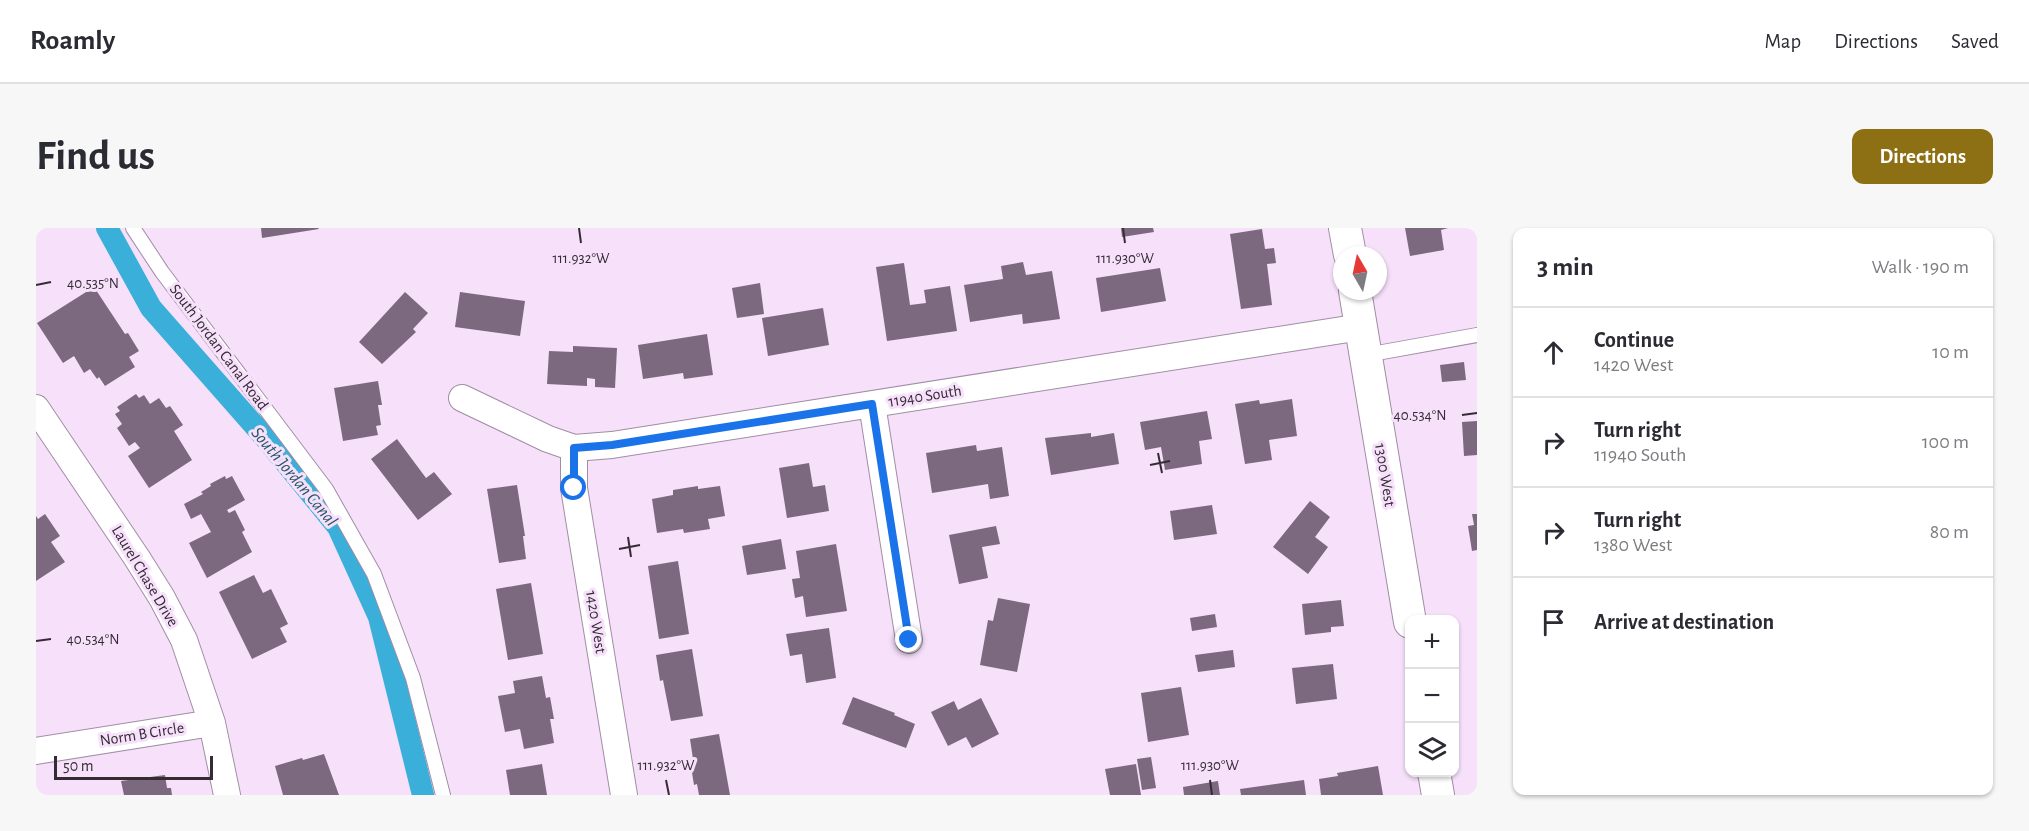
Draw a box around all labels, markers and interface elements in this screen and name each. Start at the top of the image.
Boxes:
text: Roamly [30,27,115,55]
text: Map [1765,31,1801,52]
text: Directions [1834,31,1918,52]
text: Saved [1951,31,1999,52]
button: Directions [1852,129,1993,184]
text: Find us [36,135,155,177]
north arrow [1333,246,1387,300]
text: 111.932°W [553,251,610,266]
text: 111.930°W [1096,251,1155,266]
text: 3 min [1537,254,1594,280]
text: Walk · 190 m [1872,257,1969,277]
text: 40.535°N [67,276,119,291]
street label: South Jordan Canal Road [167,281,271,413]
text: Continue [1594,329,1674,351]
icon: ahead [1537,336,1570,369]
text: 10 m [1932,342,1969,362]
text: 1420 West [1594,355,1673,375]
street label: 11940 South [887,382,963,410]
text: 40.534°N [1394,408,1446,423]
text: Turn right [1594,419,1681,441]
water label: South Jordan Canal [248,424,340,530]
icon: right [1537,426,1570,459]
text: 100 m [1922,432,1969,452]
street label: 1300 West [1372,442,1398,508]
text: 11940 South [1594,445,1686,465]
route start [560,474,586,500]
text: Turn right [1594,509,1681,531]
icon: right [1537,516,1570,549]
text: 80 m [1930,522,1969,542]
street label: Laurel Chase Drive [109,523,181,629]
text: 1380 West [1594,535,1672,555]
street label: 1420 West [583,589,609,655]
icon: arrive [1537,606,1570,639]
text: Arrive at destination [1594,611,1774,633]
map controls [1405,615,1459,777]
button: + [1405,615,1459,669]
route end [895,626,921,652]
text: 40.534°N [67,632,119,647]
button: − [1405,669,1459,723]
street label: Norm B Circle [99,719,185,749]
button: layers [1405,723,1459,777]
scale bar [54,753,213,780]
text: 50 m [63,758,94,774]
text: 111.932°W [638,758,695,773]
text: 111.930°W [1181,758,1240,773]

